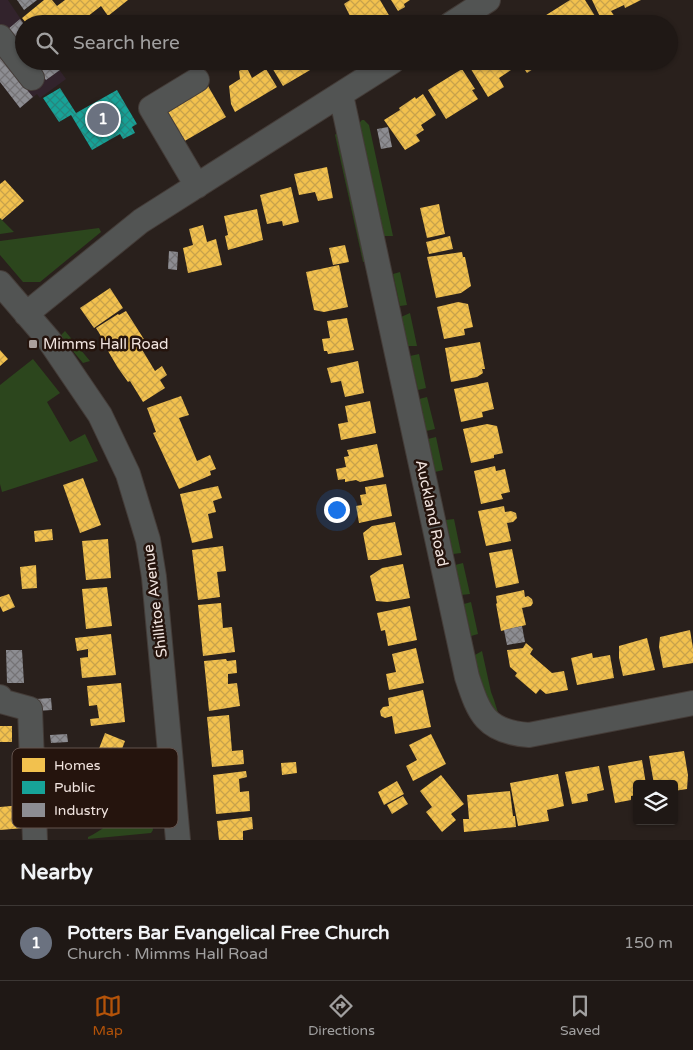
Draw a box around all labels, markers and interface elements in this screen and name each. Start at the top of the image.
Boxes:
search box [15,15,678,70]
icon: search [33,29,61,57]
text: Search here [73,32,180,54]
pin: 1 [87,100,119,138]
place label: Mimms Hall Road [43,335,169,353]
marker: Mimms Hall Road [27,338,39,350]
street label: Auckland Road [412,458,452,568]
your location [324,497,350,523]
street label: Shillitoe Avenue [139,543,171,659]
legend [12,748,178,828]
text: Homes [54,757,101,774]
text: Public [54,779,95,796]
map controls [633,780,678,825]
button: layers [633,780,678,825]
text: Industry [54,802,109,819]
text: Nearby [20,860,93,885]
text: Potters Bar Evangelical Free Church [67,922,390,944]
text: 1 [31,933,41,953]
text: 150 m [624,933,673,953]
text: Church · Mimms Hall Road [67,944,268,964]
tab: Map [93,992,123,1039]
tab: Directions [308,992,375,1039]
tab: Saved [560,992,600,1039]

